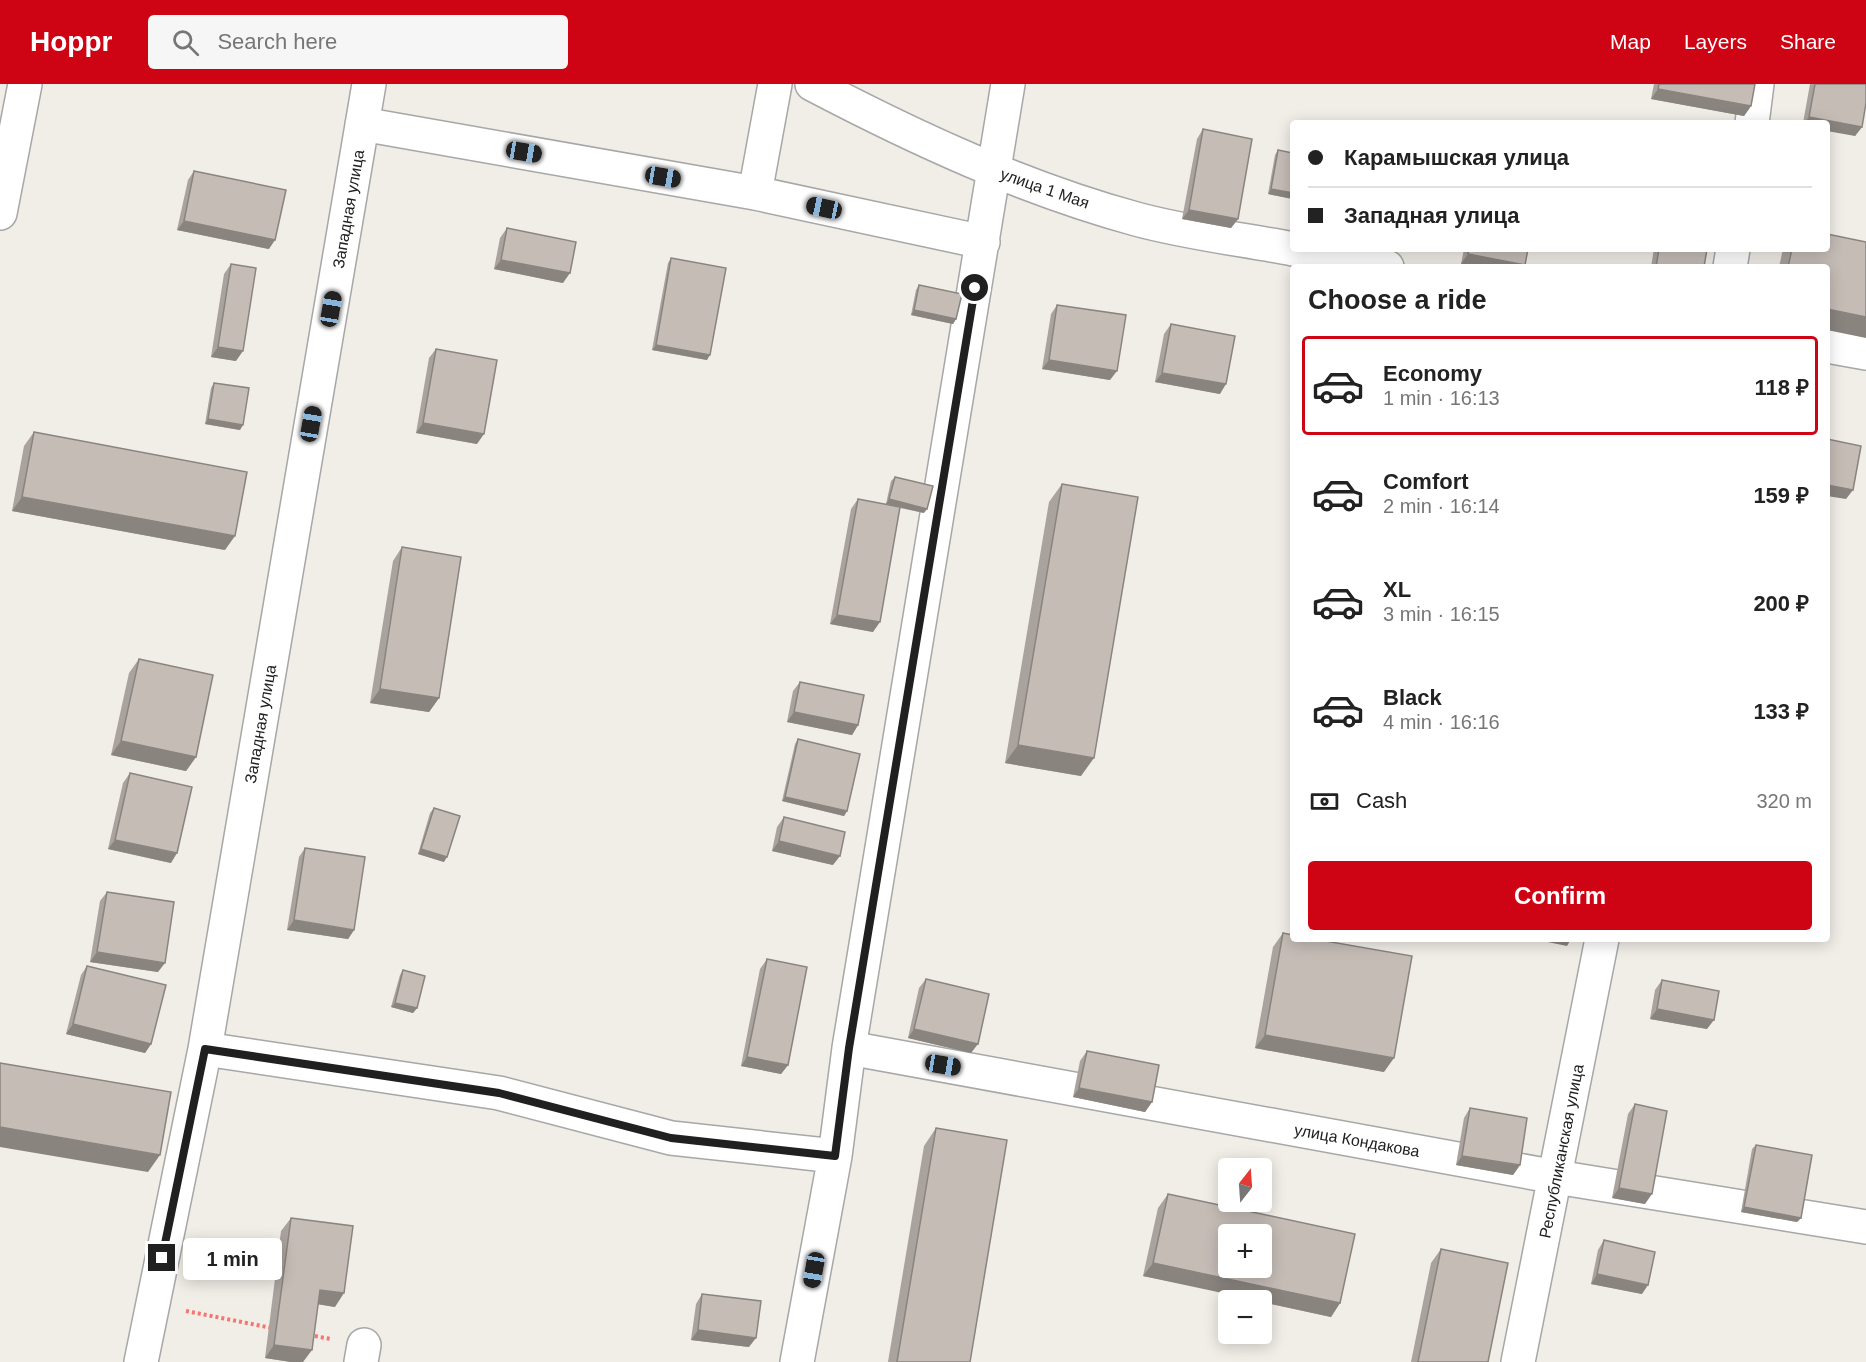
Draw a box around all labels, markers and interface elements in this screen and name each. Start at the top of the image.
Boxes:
search box [148,15,568,69]
text: Hoppr [30,26,112,57]
icon: search [169,26,202,59]
text: Search here [217,29,337,54]
text: Map [1610,30,1651,53]
text: Layers [1684,30,1747,53]
text: Share [1780,30,1836,53]
car [505,140,543,164]
text: Карамышская улица [1344,145,1569,170]
street label: Западная улица [330,148,367,270]
car [644,165,682,189]
street label: улица 1 Мая [998,165,1091,212]
car [805,195,843,221]
text: Западная улица [1344,203,1519,228]
route start [961,274,988,301]
text: Choose a ride [1308,285,1487,315]
car [319,290,343,328]
icon: car [1311,359,1365,413]
text: Economy [1383,361,1482,386]
text: 118 ₽ [1755,375,1809,400]
text: 1 min · 16:13 [1383,387,1500,409]
car [299,405,323,443]
icon: car [1311,467,1365,521]
text: Comfort [1383,469,1469,494]
text: 159 ₽ [1753,483,1809,508]
text: 2 min · 16:14 [1383,495,1500,517]
icon: car [1311,575,1365,629]
text: XL [1383,577,1411,602]
text: 200 ₽ [1753,591,1809,616]
text: 3 min · 16:15 [1383,603,1500,625]
street label: Западная улица [242,663,279,785]
icon: car [1311,683,1365,737]
text: Black [1383,685,1442,710]
text: 133 ₽ [1753,699,1809,724]
text: 4 min · 16:16 [1383,711,1500,733]
icon: cash [1308,785,1341,818]
text: Cash [1356,788,1407,813]
text: 320 m [1756,790,1812,812]
button: Confirm [1308,861,1812,930]
car [924,1053,962,1077]
street label: Республиканская улица [1536,1063,1587,1240]
street label: улица Кондакова [1293,1121,1421,1160]
north arrow [1218,1158,1272,1212]
map controls [1218,1158,1272,1344]
button: + [1218,1224,1272,1278]
callout: 1 min [183,1237,282,1279]
route end [148,1244,175,1271]
text: 1 min [206,1248,259,1270]
car [802,1251,826,1289]
button: − [1218,1290,1272,1344]

